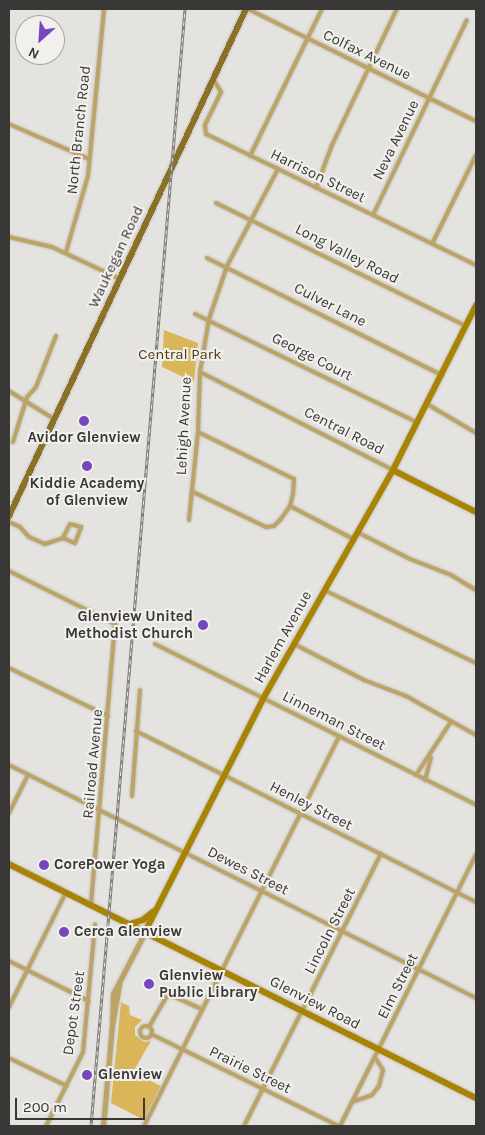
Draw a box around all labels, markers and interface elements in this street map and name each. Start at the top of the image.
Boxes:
north arrow [15,15,65,65]
street label: Colfax Avenue [320,26,414,84]
text: N [25,43,42,63]
street label: North Branch Road [63,65,95,195]
street label: Neva Avenue [369,97,423,183]
street label: Harrison Street [268,145,368,207]
street label: Waukegan Road [85,203,147,311]
street label: Long Valley Road [292,220,402,288]
street label: Culver Lane [291,279,369,331]
street label: George Court [269,329,355,385]
park label: Central Park [138,346,222,364]
street label: Lehigh Avenue [172,376,196,476]
street label: Central Road [301,403,387,459]
marker: Avidor Glenview [78,415,90,427]
place label: Avidor Glenview [27,429,141,447]
marker: Kiddie Academy of Glenview [81,460,93,472]
place label: Kiddie Academy of Glenview [30,474,144,509]
street label: Harlem Avenue [250,588,316,686]
place label: Glenview United Methodist Church [65,607,193,642]
marker: Glenview United Methodist Church [197,619,209,631]
street label: Linneman Street [279,687,389,755]
street label: Railroad Avenue [79,709,107,819]
street label: Henley Street [267,777,355,835]
street label: Dewes Street [204,843,292,899]
place label: CorePower Yoga [54,856,166,874]
marker: CorePower Yoga [38,859,50,871]
street label: Lincoln Street [301,885,359,977]
place label: Cerca Glenview [74,923,182,941]
marker: Cerca Glenview [58,926,70,938]
street label: Elm Street [374,950,422,1022]
place label: Glenview Public Library [159,966,257,1001]
street label: Depot Street [59,970,89,1056]
street label: Glenview Road [267,972,363,1034]
marker: Glenview Public Library [143,978,155,990]
street label: Prairie Street [206,1042,294,1098]
place label: Glenview [98,1066,162,1084]
marker: Glenview [80,1068,94,1082]
scale bar [18,1088,148,1120]
text: 200 m [23,1098,67,1116]

